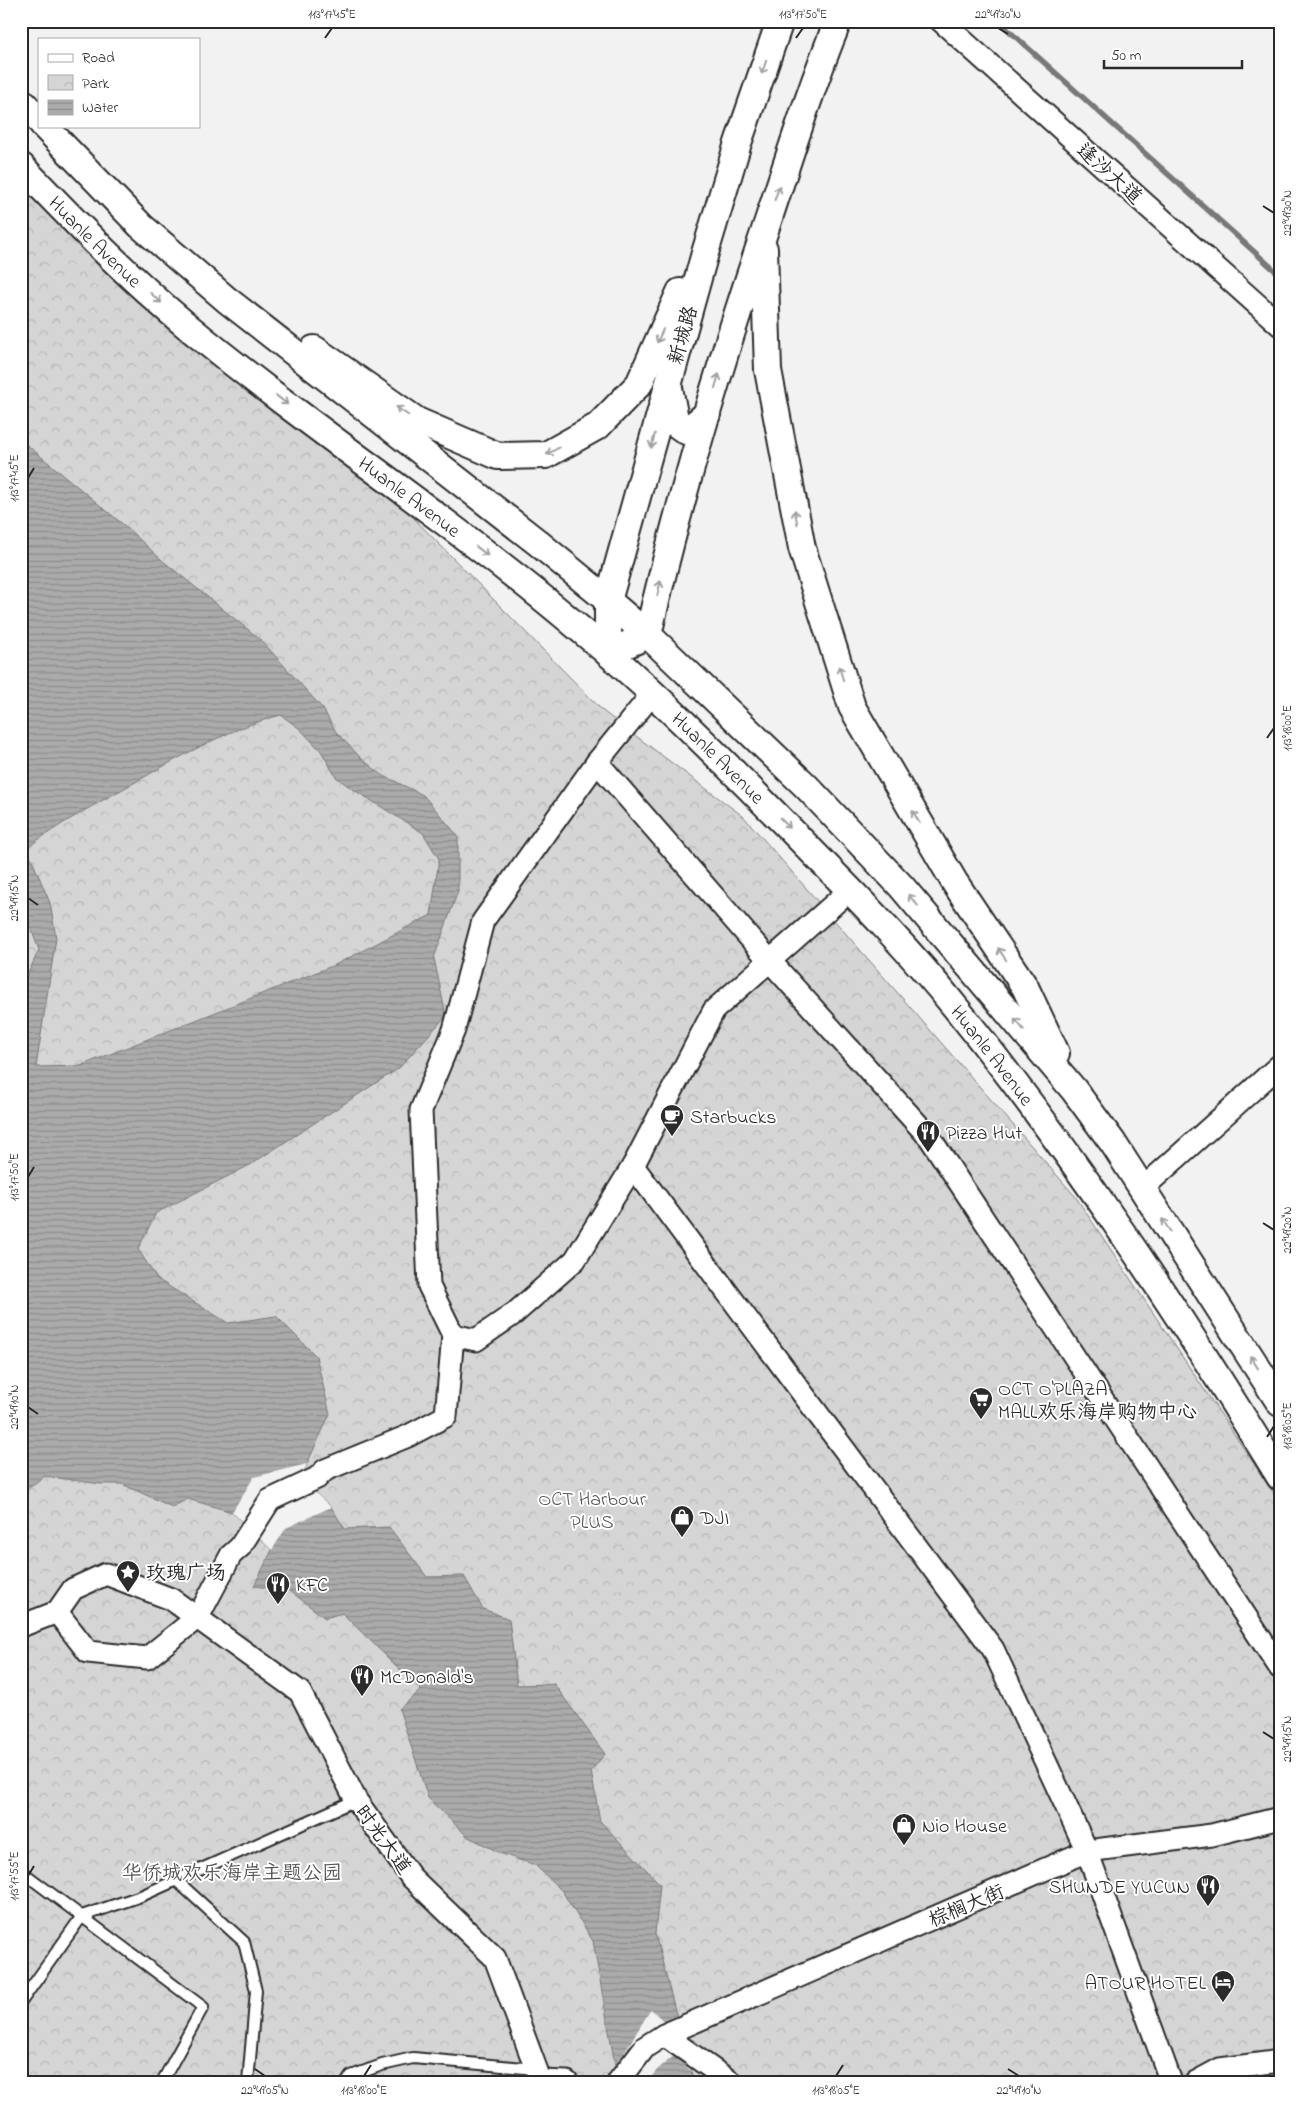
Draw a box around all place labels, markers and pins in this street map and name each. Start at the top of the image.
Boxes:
cafe icon: Starbucks [659,1103,685,1137]
place label: Starbucks [690,1104,776,1133]
restaurant icon: Pizza Hut [915,1119,941,1153]
place label: Pizza Hut [946,1120,1023,1149]
place label: OCT O'PLAZA MALL欢乐海岸购物中心 [998,1376,1197,1428]
supermarket icon: OCT O'PLAZA MALL欢乐海岸购物中心 [968,1386,994,1420]
shop icon: DJI [669,1504,695,1538]
place label: DJI [699,1505,729,1534]
place icon: 玫瑰广场 [115,1559,141,1593]
place label: 玫瑰广场 [146,1560,226,1589]
restaurant icon: KFC [265,1571,291,1605]
place label: KFC [296,1572,328,1601]
restaurant icon: McDonald's [349,1663,375,1697]
place label: McDonald's [380,1664,474,1693]
shop icon: Nio House [891,1812,917,1846]
place label: Nio House [922,1813,1007,1842]
restaurant icon: SHUNDE YUCUN [1195,1873,1221,1907]
place label: SHUNDE YUCUN [1049,1874,1190,1903]
hotel icon: ATOUR HOTEL [1210,1969,1236,2003]
place label: ATOUR HOTEL [1085,1970,1207,1999]

